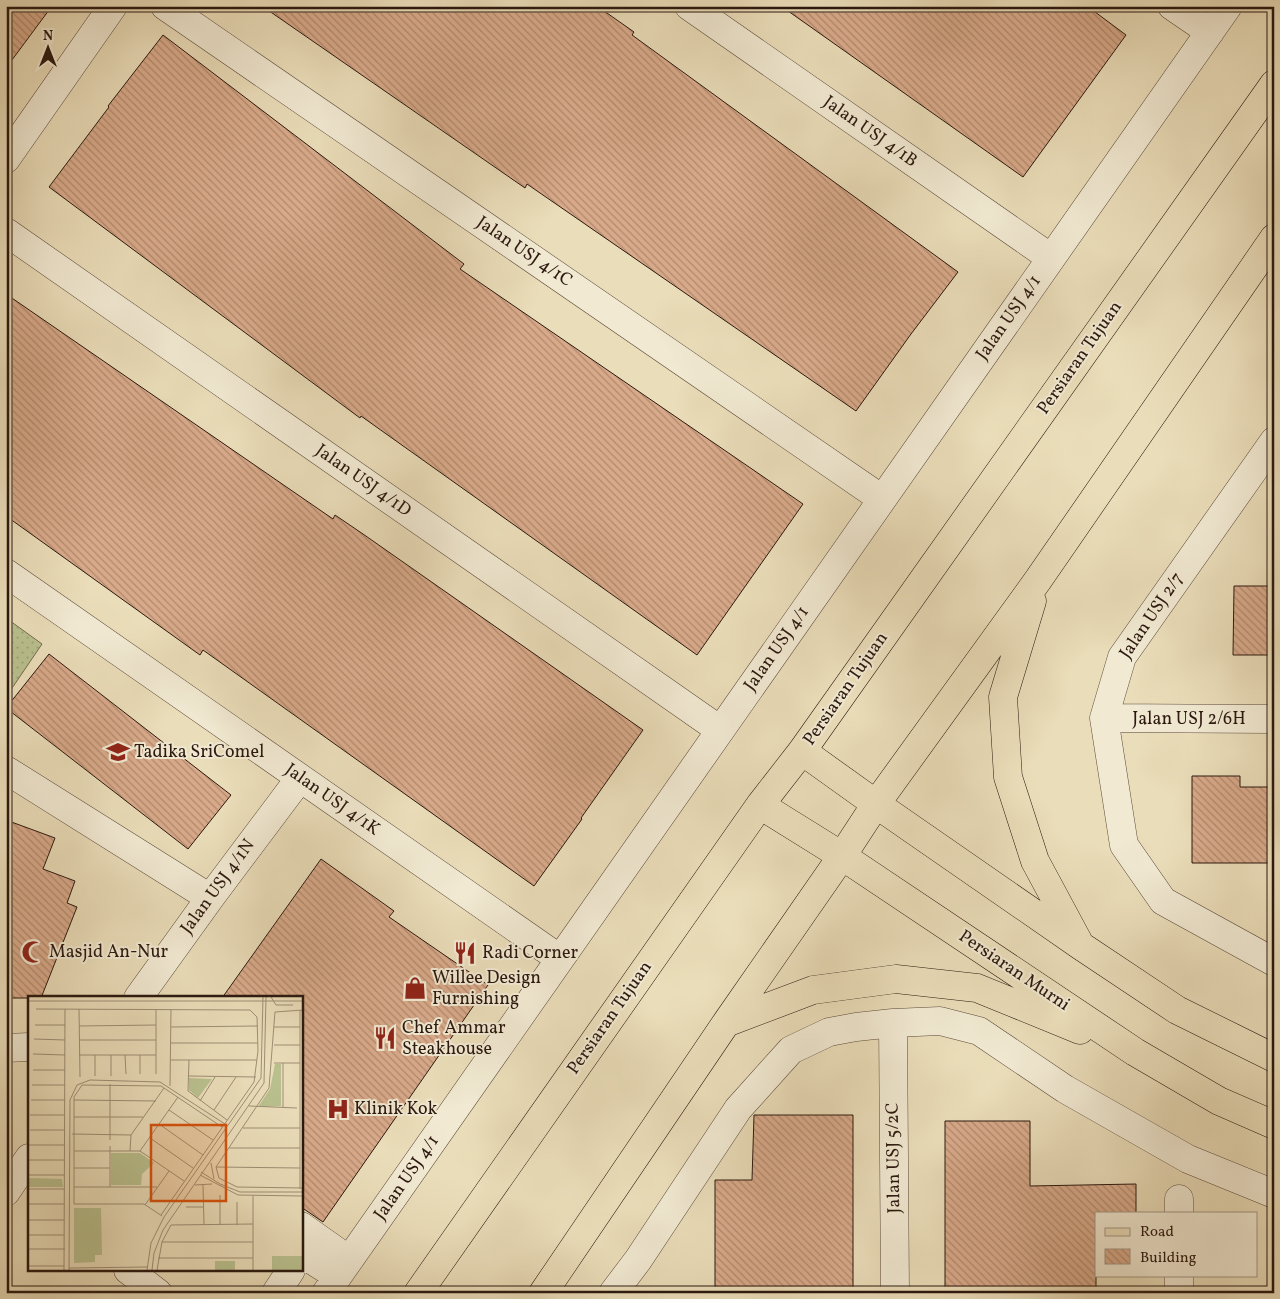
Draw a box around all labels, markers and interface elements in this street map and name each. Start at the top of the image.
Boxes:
north arrow [22,22,72,72]
text: N [43,27,53,46]
street label: Jalan USJ 4/1B [818,90,922,174]
street label: Jalan USJ 4/1C [471,211,577,293]
street label: Jalan USJ 4/1 [970,270,1048,366]
street label: Persiaran Tujuan [1032,296,1129,420]
street label: Jalan USJ 4/1D [310,439,416,523]
street label: Jalan USJ 2/7 [1114,568,1190,664]
street label: Jalan USJ 4/1 [738,601,816,697]
street label: Persiaran Tujuan [798,627,895,751]
street label: Jalan USJ 2/6H [1132,707,1246,732]
school or university icon: Tadika SriComel [105,739,131,765]
place label: Tadika SriComel [134,740,264,765]
street label: Jalan USJ 4/1K [279,758,385,842]
street label: Jalan USJ 4/1N [175,834,261,940]
street label: Persiaran Murni [953,924,1075,1018]
mosque icon: Masjid An-Nur [20,939,46,965]
place label: Masjid An-Nur [49,940,169,965]
restaurant icon: Radi Corner [452,940,478,966]
place label: Radi Corner [482,941,579,966]
street label: Persiaran Tujuan [562,956,659,1080]
place label: Willee Design Furnishing [432,966,541,1012]
shop icon: Willee Design Furnishing [402,975,428,1001]
inset map [28,996,302,1272]
place label: Chef Ammar Steakhouse [402,1016,506,1062]
restaurant icon: Chef Ammar Steakhouse [372,1025,398,1051]
hospital icon: Klinik Kok [325,1096,351,1122]
place label: Klinik Kok [354,1097,437,1122]
street label: Jalan USJ 5/2C [881,1102,907,1214]
street label: Jalan USJ 4/1 [368,1130,446,1226]
legend [1095,1212,1258,1276]
text: Road [1140,1222,1174,1243]
text: Building [1140,1248,1197,1269]

